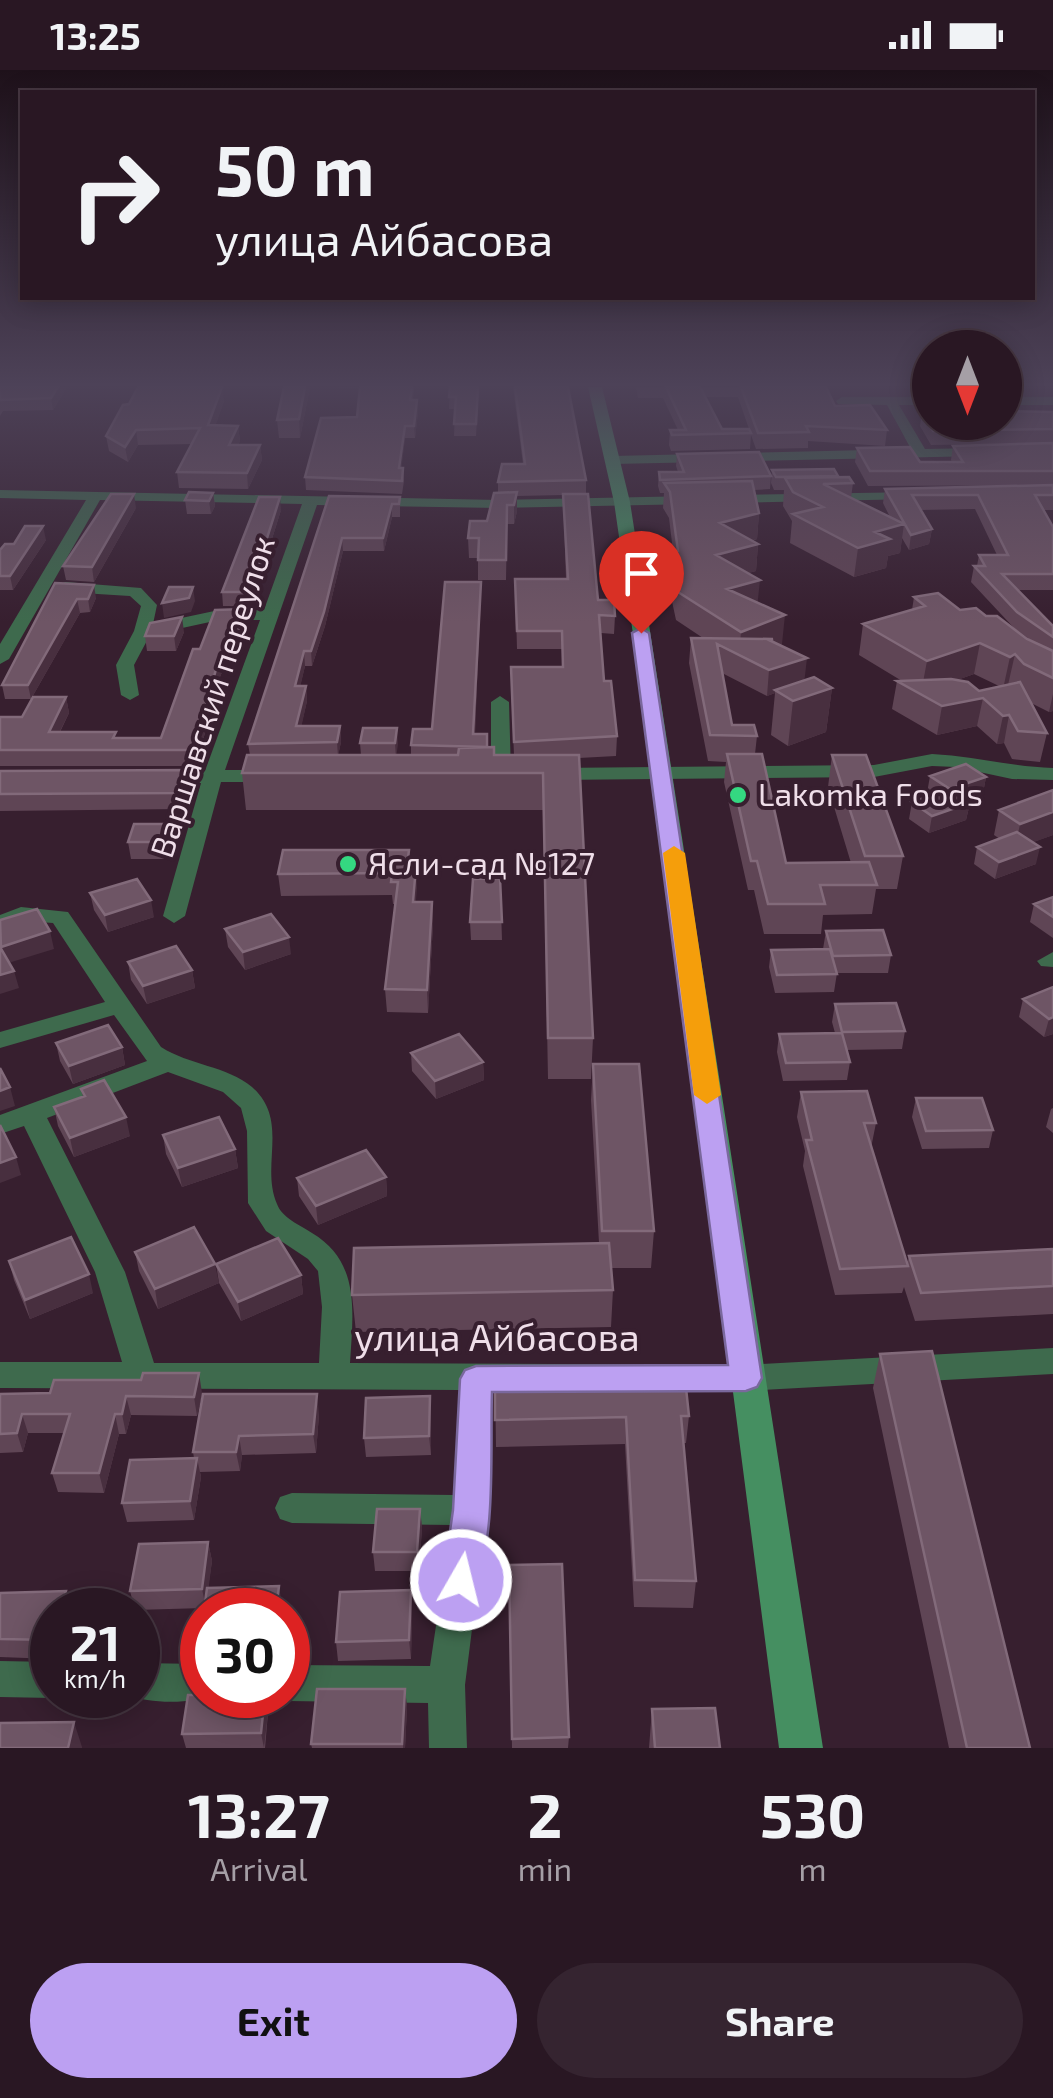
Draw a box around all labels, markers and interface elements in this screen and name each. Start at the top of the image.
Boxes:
text: 13:25 [50,12,141,58]
text: 50 m [215,126,375,210]
icon: right [50,130,180,260]
text: улица Айбасова [215,211,553,265]
north arrow [912,330,1022,440]
map controls [912,330,1022,440]
street label: Варшавский переулок [141,531,282,862]
pin [599,531,684,634]
icon: arrive [614,546,669,601]
place label: Lakomka Foods [758,774,983,812]
marker: Lakomka Foods [727,784,749,806]
place label: Ясли-сад №127 [368,843,595,881]
marker: Ясли-сад №127 [337,853,359,875]
street label: улица Айбасова [354,1313,640,1359]
position arrow [409,1528,513,1632]
speed limit sign: 30 [180,1588,310,1718]
text: 21 [70,1611,120,1671]
text: km/h [64,1663,126,1693]
text: 13:27 [188,1778,330,1850]
text: 2 [528,1778,562,1850]
text: 530 [760,1778,865,1850]
text: Arrival [210,1849,308,1887]
text: min [518,1849,572,1887]
text: m [799,1849,827,1887]
button: Exit [30,1963,517,2078]
button: Share [537,1963,1023,2078]

